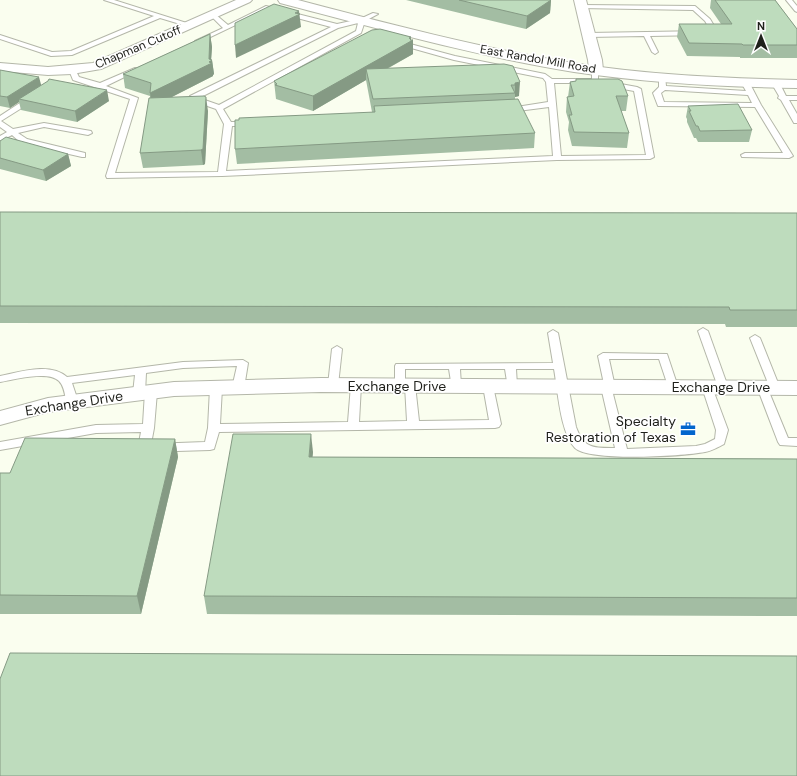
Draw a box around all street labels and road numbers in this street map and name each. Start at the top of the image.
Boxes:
street label: Chapman Cutoff [92,22,184,72]
street label: East Randol Mill Road [479,41,597,77]
street label: Exchange Drive [348,377,446,395]
street label: Exchange Drive [672,378,770,396]
street label: Exchange Drive [24,386,124,420]

